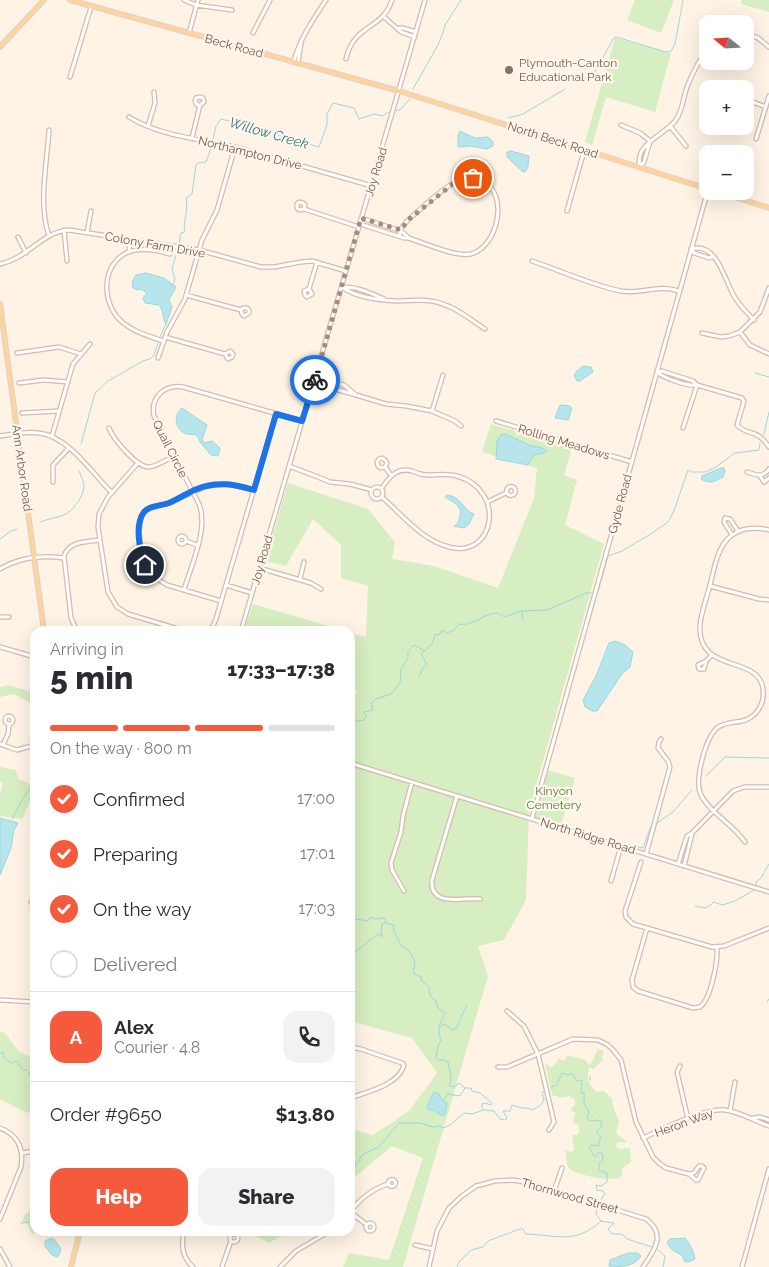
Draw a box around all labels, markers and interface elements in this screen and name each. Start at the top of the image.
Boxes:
north arrow [699,15,754,70]
map controls [699,15,754,200]
street label: Beck Road [203,31,265,61]
place label: Plymouth-Canton Educational Park [519,56,617,84]
marker: Plymouth-Canton Educational Park [503,64,515,76]
button: + [699,80,754,135]
water label: Willow Creek [227,114,311,152]
street label: North Beck Road [506,119,600,161]
street label: Northampton Drive [197,133,303,173]
button: − [699,145,754,200]
street label: Joy Road [362,146,390,198]
pin [452,157,494,199]
icon: bag [459,164,487,192]
street label: Colony Farm Drive [104,229,206,261]
courier [290,355,340,405]
icon: bike [301,366,329,394]
street label: Quail Circle [149,418,191,480]
street label: Rolling Meadows [516,421,612,463]
street label: Ann Arbor Road [9,424,35,512]
street label: Gyde Road [605,473,635,535]
street label: Joy Road [248,534,276,586]
pin [124,544,166,586]
icon: home [131,551,159,579]
text: Arriving in [50,640,124,659]
text: 17:33–17:38 [227,658,335,680]
text: 5 min [50,659,133,696]
text: On the way · 800 m [50,739,192,758]
park label: Kinyon Cemetery [527,784,582,812]
icon: check [50,785,78,813]
text: Confirmed [93,788,185,810]
text: 17:00 [297,789,335,808]
street label: North Ridge Road [539,815,637,857]
icon: check [50,840,78,868]
text: Preparing [93,843,178,865]
text: 17:01 [300,844,335,863]
icon: check [50,895,78,923]
text: On the way [93,898,192,920]
text: 17:03 [298,899,335,918]
text: Delivered [93,953,177,975]
button: phone [283,1011,335,1063]
text: Alex [114,1016,154,1038]
text: A [70,1026,82,1048]
text: Courier · 4.8 [114,1038,200,1057]
text: Order #9650 [50,1103,162,1125]
text: $13.80 [276,1103,335,1125]
street label: Heron Way [653,1106,716,1140]
button: Help [50,1168,188,1226]
button: Share [198,1168,335,1226]
street label: Thornwood Street [520,1175,620,1217]

